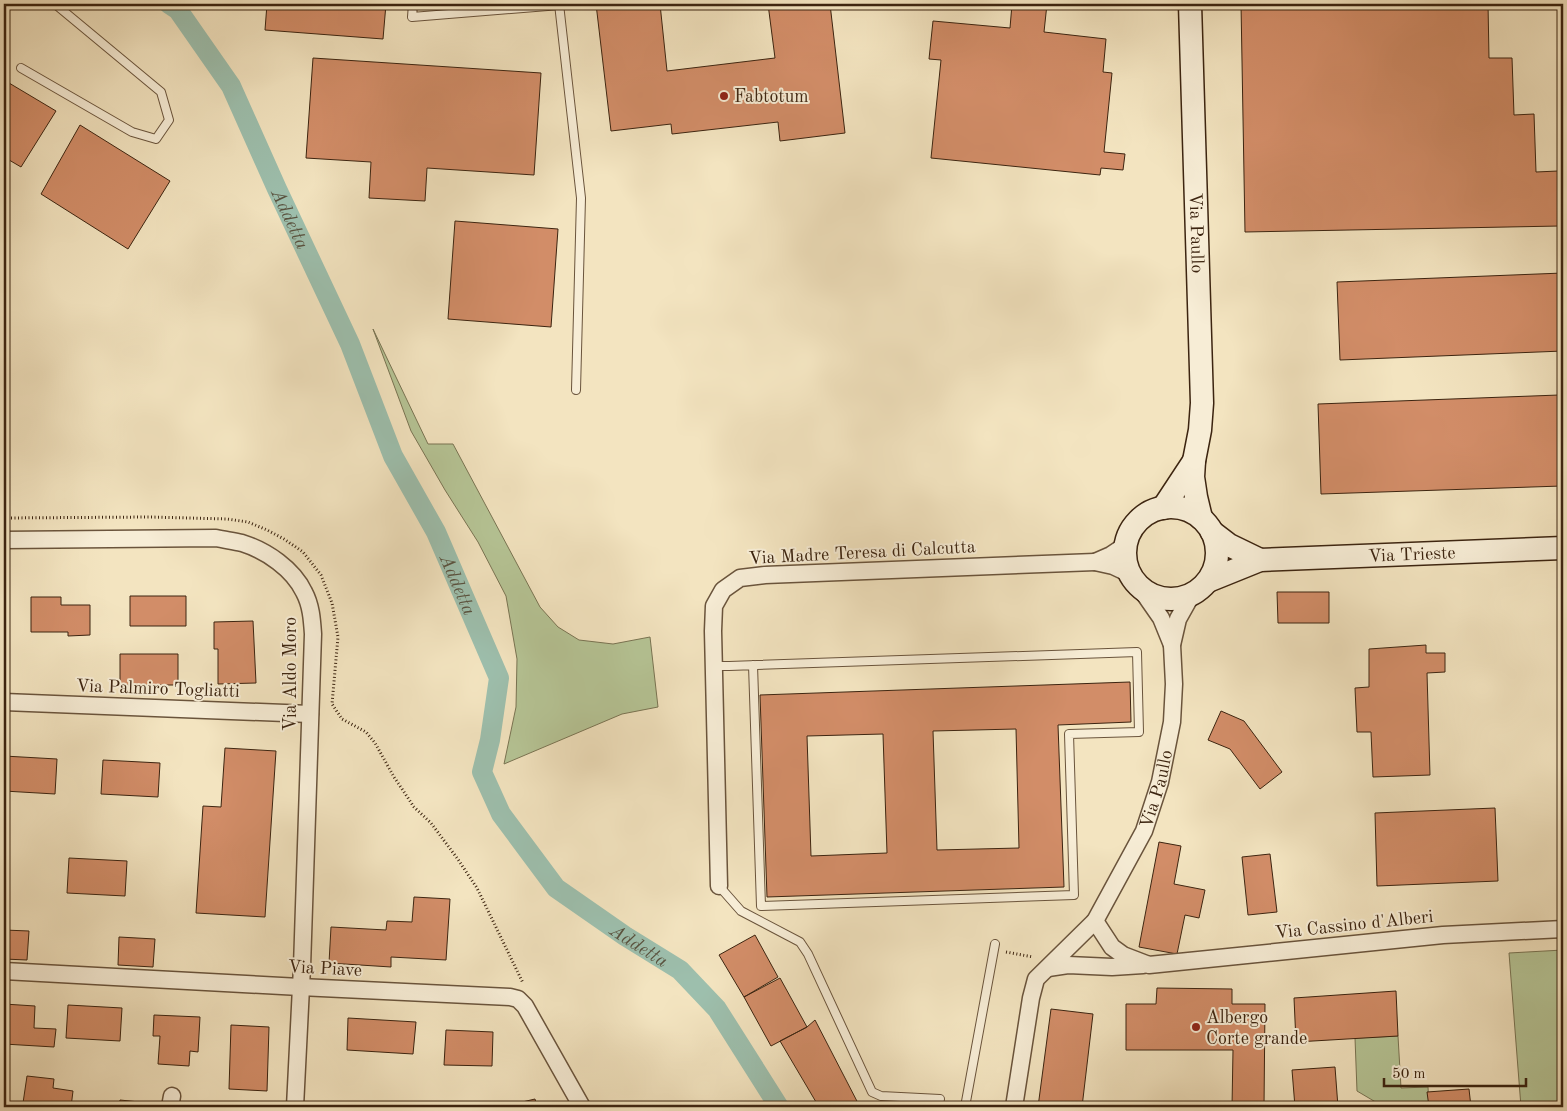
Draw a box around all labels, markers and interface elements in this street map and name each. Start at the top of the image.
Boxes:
place label: Fabtotum [734,88,809,106]
marker: Fabtotum [718,90,730,102]
water label: Addetta [266,186,311,253]
street label: Via Paullo [1186,192,1206,274]
street label: Via Madre Teresa di Calcutta [748,538,976,568]
street label: Via Trieste [1368,544,1456,566]
water label: Addetta [434,551,478,619]
street label: Via Aldo Moro [282,617,300,731]
street label: Via Palmiro Togliatti [76,677,240,701]
street label: Via Paullo [1137,748,1176,831]
street label: Via Cassino d'Alberi [1274,908,1434,942]
water label: Addetta [605,921,671,972]
street label: Via Piave [287,958,363,980]
place label: Albergo Corte grande [1206,1009,1307,1048]
marker: Albergo Corte grande [1190,1021,1202,1033]
scale bar [1384,1056,1527,1088]
text: 50 m [1392,1067,1426,1082]

